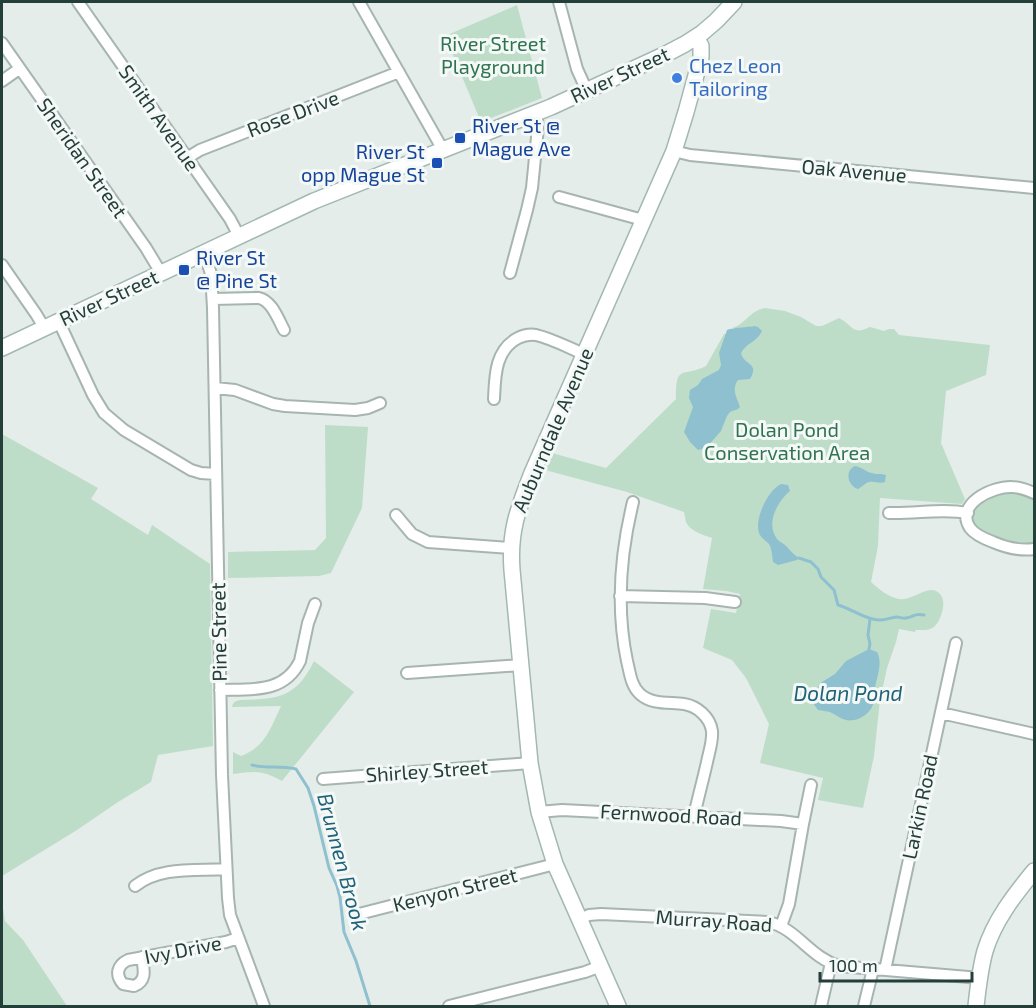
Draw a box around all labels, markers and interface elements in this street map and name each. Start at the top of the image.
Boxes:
park label: River Street Playground [440,31,546,78]
street label: River Street [566,41,673,107]
place label: Chez Leon Tailoring [689,53,781,100]
street label: Smith Avenue [114,60,205,175]
marker: Chez Leon Tailoring [670,71,684,85]
street label: Rose Drive [243,85,342,142]
street label: Sheridan Street [33,93,133,222]
place label: River St @ Mague Ave [472,113,571,160]
marker: River St @ Mague Ave [453,131,467,145]
place label: River St opp Mague St [301,139,425,186]
street label: Oak Avenue [801,153,908,187]
marker: River St opp Mague St [430,156,444,170]
place label: River St @ Pine St [196,245,277,292]
marker: River St @ Pine St [177,263,191,277]
street label: River Street [55,264,162,330]
street label: Auburndale Avenue [507,344,598,515]
park label: Dolan Pond Conservation Area [704,417,870,464]
street label: Pine Street [205,582,231,682]
water label: Dolan Pond [793,680,903,705]
street label: Larkin Road [896,752,942,861]
street label: Shirley Street [365,754,489,786]
water label: Brunnen Brook [313,790,374,933]
street label: Fernwood Road [600,798,743,830]
street label: Kenyon Street [390,862,520,916]
street label: Murray Road [655,904,773,936]
street label: Ivy Drive [142,930,223,968]
scale bar [820,945,972,983]
text: 100 m [829,954,878,976]

